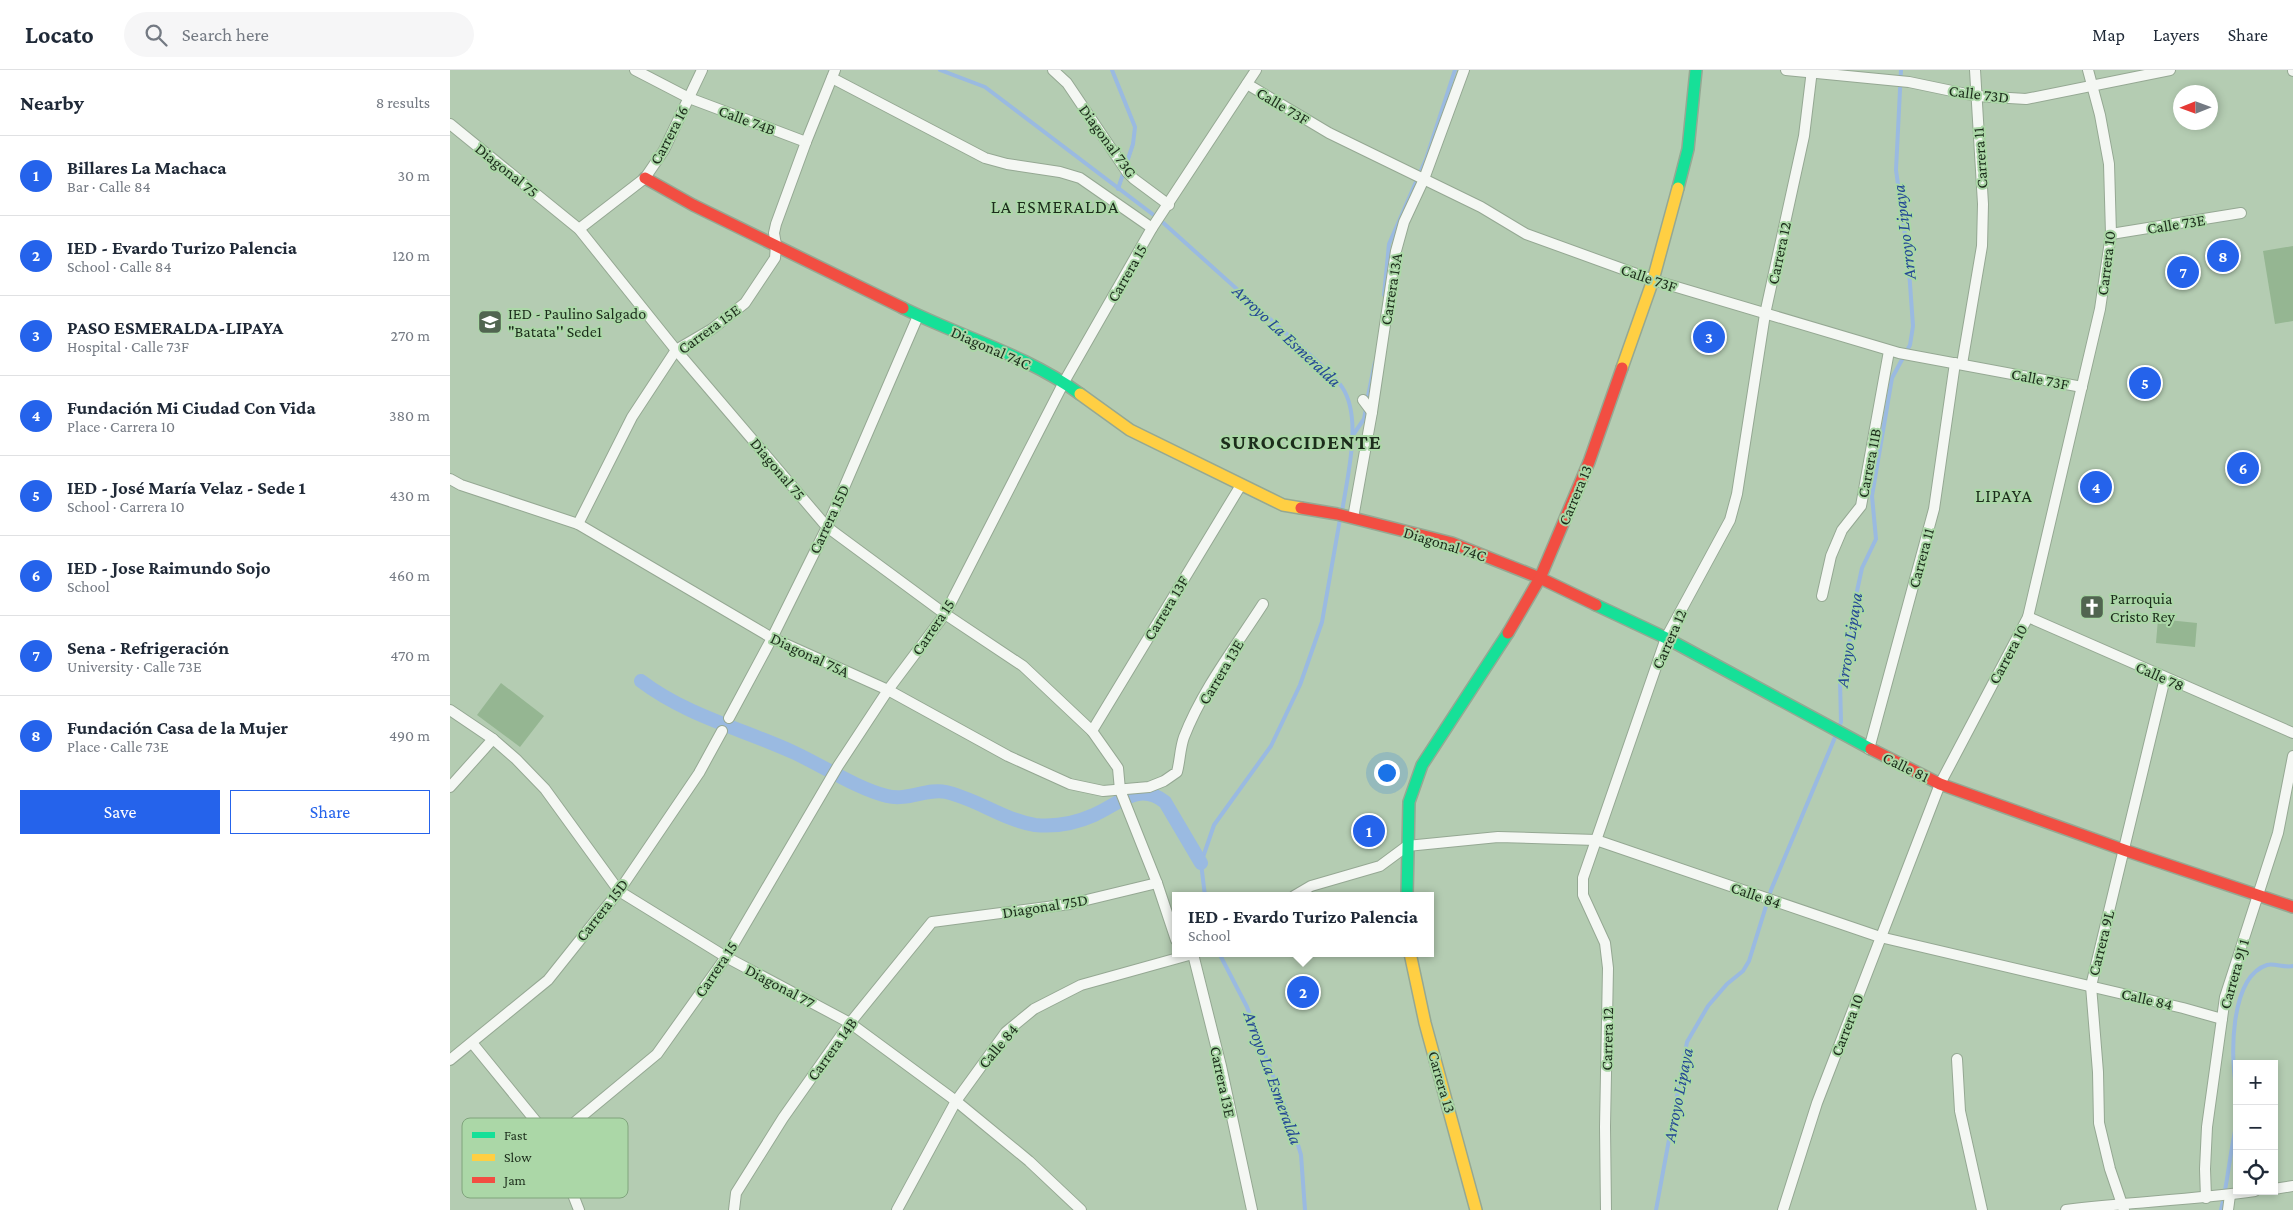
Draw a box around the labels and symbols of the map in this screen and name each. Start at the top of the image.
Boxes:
street label: Calle 73D [1948,82,2010,106]
street label: Calle 73F [1254,84,1312,128]
north arrow [2173,85,2218,130]
street label: Diagonal 73G [1075,101,1140,181]
street label: Calle 74B [716,102,778,138]
street label: Carrera 16 [646,103,692,167]
street label: Carrera 11 [1969,127,1991,189]
street label: Diagonal 75 [472,140,542,201]
water label: Arroyo Lipaya [1888,183,1920,282]
district label: LA ESMERALDA [991,197,1119,217]
street label: Calle 73E [2146,211,2207,237]
street label: Carrera 12 [1764,220,1794,286]
street label: Carrera 10 [2094,230,2118,296]
pin: 8 [2207,237,2239,275]
street label: Carrera 15 [1104,241,1150,305]
street label: Carrera 13A [1377,251,1405,326]
pin: 7 [2167,253,2199,291]
street label: Calle 73F [1619,261,1679,295]
water label: Arroyo La Esmeralda [1228,280,1346,392]
street label: Carrera 15E [675,301,743,357]
place label: IED - Paulino Salgado "Batata'' Sede1 [508,305,646,340]
school or university icon: IED - Paulino Salgado "Batata'' Sede1 [477,309,503,335]
pin: 3 [1693,318,1725,356]
street label: Diagonal 74C [948,323,1034,374]
pin: 5 [2129,364,2161,402]
street label: Calle 73F [2010,365,2070,393]
street label: Carrera 11B [1854,427,1884,499]
district label: SUROCCIDENTE [1220,430,1382,454]
street label: Diagonal 75 [746,434,809,504]
pin: 6 [2227,449,2259,487]
street label: Carrera 13 [1555,462,1595,528]
pin: 4 [2080,468,2112,506]
street label: Carrera 15D [806,482,852,556]
district label: LIPAYA [1975,486,2033,506]
street label: Diagonal 74C [1401,523,1488,566]
street label: Carrera 11 [1905,526,1937,590]
street label: Carrera 13F [1140,573,1192,643]
place label: Parroquia Cristo Rey [2110,590,2175,626]
water label: Arroyo Lipaya [1831,591,1866,690]
church icon: Parroquia Cristo Rey [2079,594,2105,620]
street label: Carrera 15 [908,596,958,658]
street label: Carrera 12 [1648,606,1690,671]
street label: Carrera 10 [1985,621,2031,687]
street label: Diagonal 75A [768,629,853,682]
street label: Carrera 13E [1195,636,1247,707]
street label: Calle 78 [2133,658,2187,694]
street label: Calle 81 [1880,749,1932,785]
your location [1374,760,1400,786]
pin: 1 [1353,812,1385,850]
street label: Carrera 15D [572,876,632,944]
street label: Calle 84 [1729,879,1783,911]
street label: Diagonal 75D [1001,891,1089,922]
street label: Carrera 9L [2085,909,2117,977]
street label: Carrera 9J 1 [2216,937,2253,1011]
street label: Carrera 15 [691,938,741,1000]
street label: Diagonal 77 [742,961,818,1012]
pin: 2 [1287,973,1319,1011]
street label: Calle 84 [2120,985,2174,1013]
street label: Carrera 10 [1827,992,1867,1058]
street label: Carrera 12 [1598,1007,1616,1071]
water label: Arroyo La Esmeralda [1239,1008,1307,1148]
street label: Carrera 14B [804,1014,860,1083]
street label: Calle 84 [975,1021,1021,1071]
street label: Carrera 13E [1207,1045,1239,1119]
water label: Arroyo Lipaya [1659,1046,1697,1145]
street label: Carrera 13 [1425,1049,1459,1115]
legend [462,1118,628,1198]
text: Fast [504,1127,528,1143]
text: Slow [504,1149,532,1165]
text: Jam [502,1172,526,1188]

